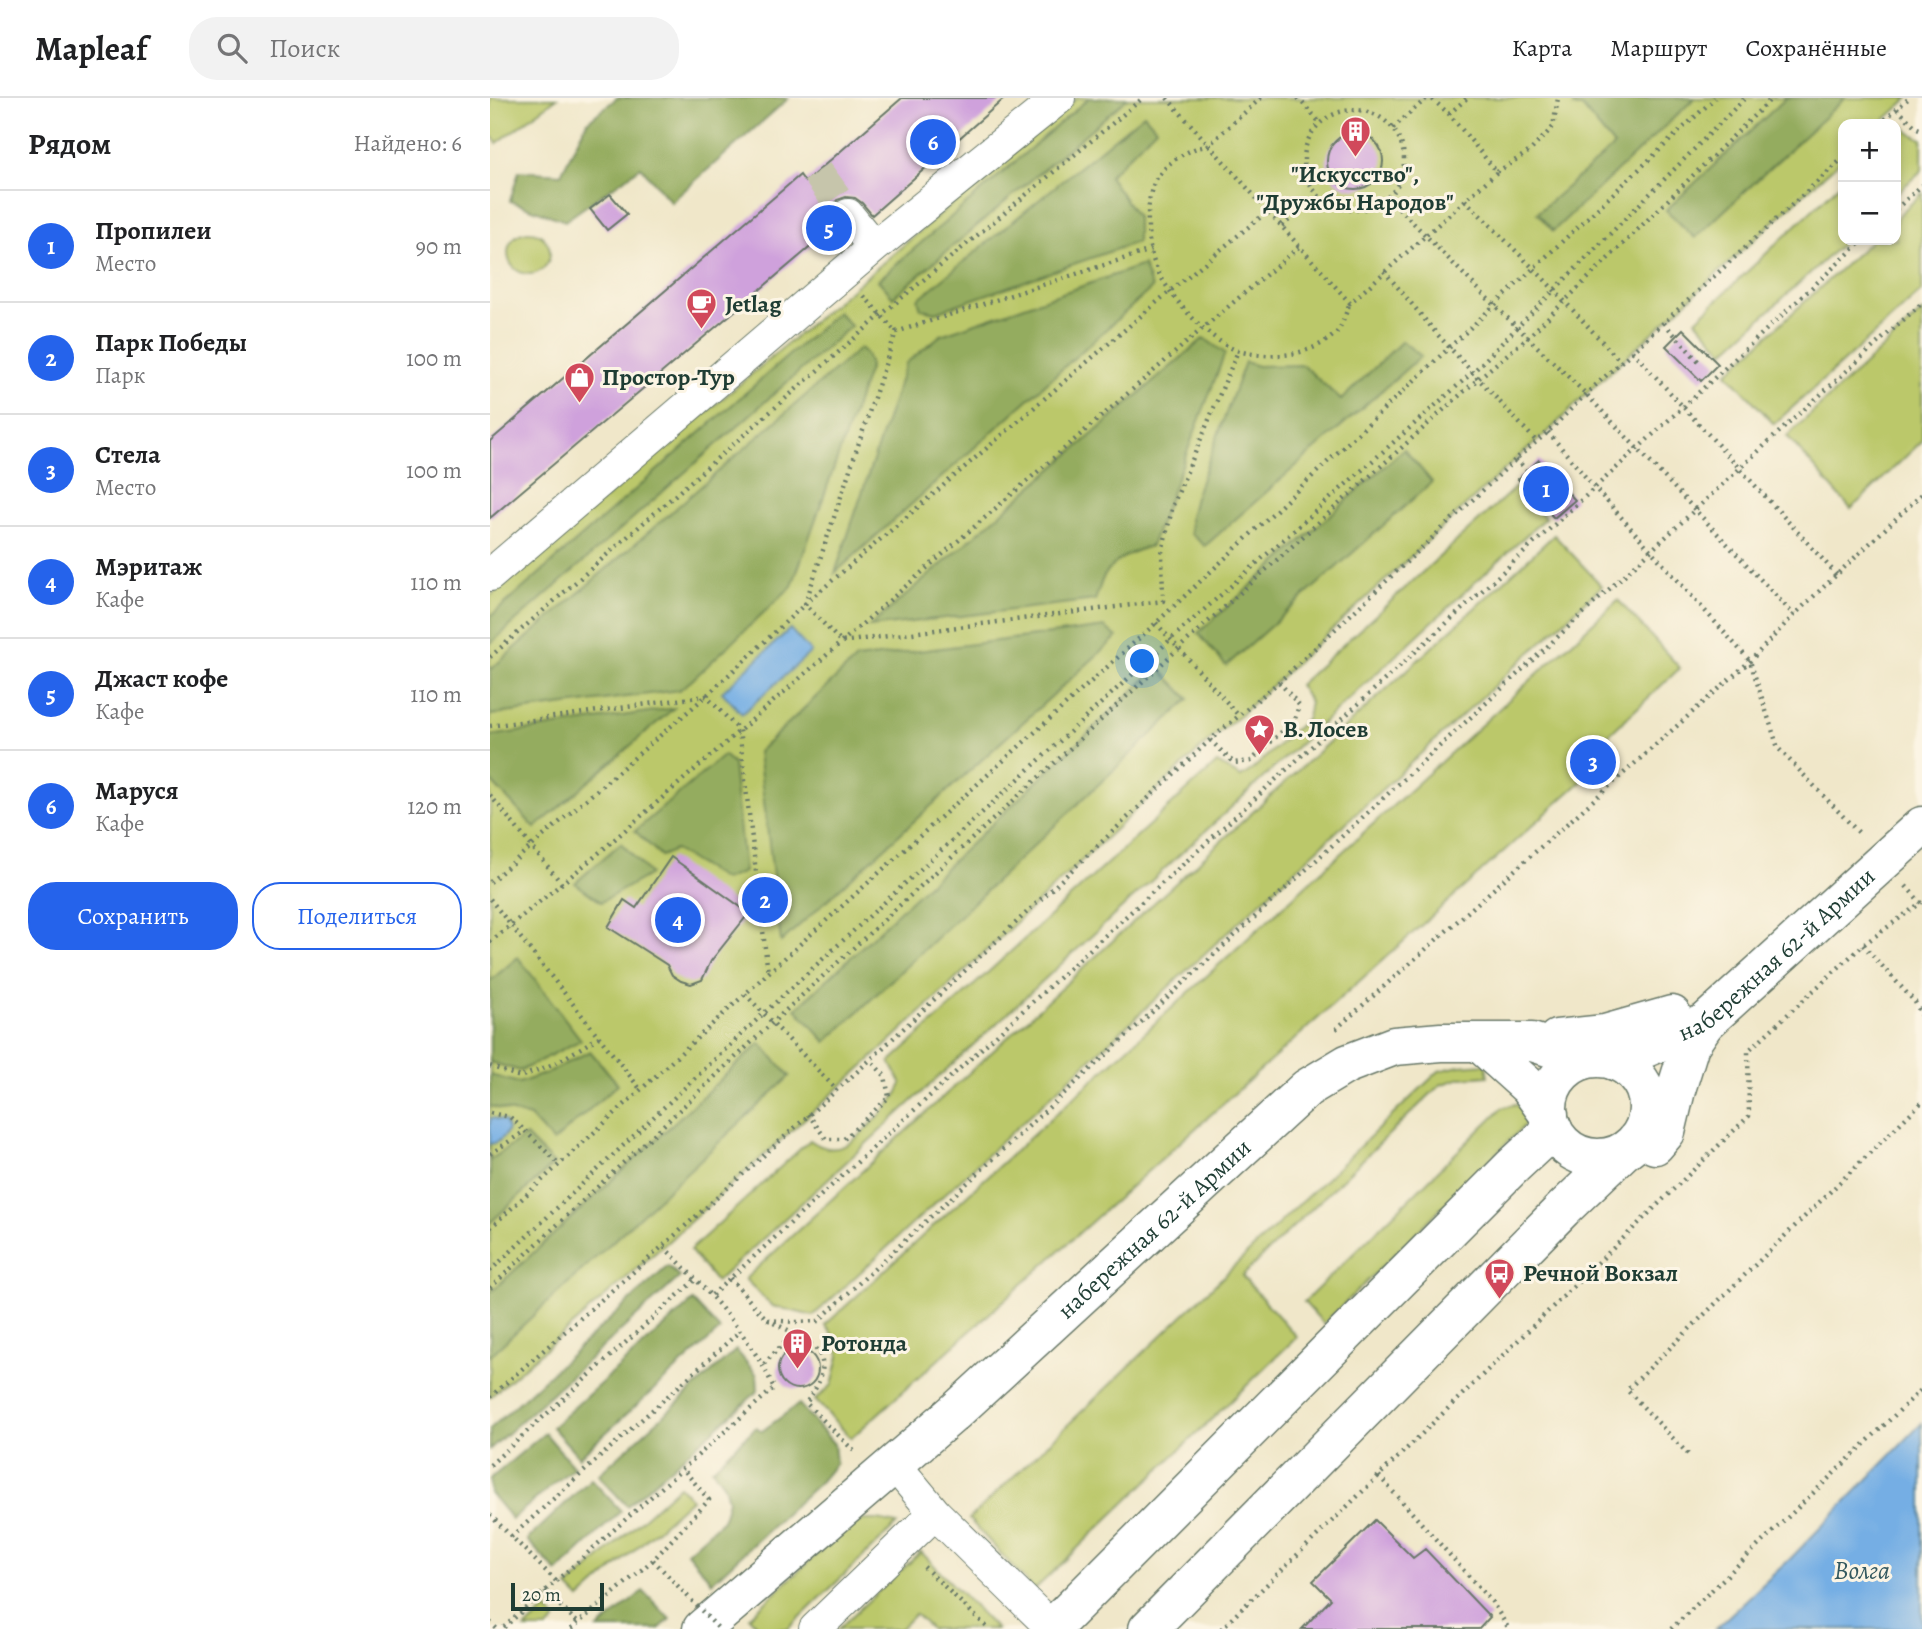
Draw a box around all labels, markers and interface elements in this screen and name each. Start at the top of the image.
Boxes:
search box [189,17,679,80]
text: Mapleaf [35,26,147,71]
icon: search [213,29,251,67]
text: Поиск [269,31,340,66]
text: Карта [1512,32,1572,64]
text: Маршрут [1610,32,1708,64]
text: Сохранённые [1746,32,1887,64]
building icon: "Искусство", "Дружбы Народов" [1338,115,1372,159]
pin: 6 [910,116,956,168]
map controls [1838,119,1901,245]
button: + [1838,119,1901,182]
text: Рядом [28,124,111,164]
text: Найдено: 6 [354,128,462,159]
place label: "Искусство", "Дружбы Народов" [1256,158,1454,218]
button: − [1838,182,1901,245]
pin: 5 [806,202,852,254]
text: Пропилеи [95,213,212,248]
text: 1 [47,231,55,262]
text: 90 m [416,231,462,262]
text: Место [95,248,156,279]
cafe icon: Jetlag [685,287,719,331]
place label: Jetlag [725,288,782,320]
text: Парк Победы [95,325,247,360]
text: 2 [45,343,57,374]
text: 100 m [406,343,462,374]
text: Парк [95,360,146,391]
shop icon: Простор-Тур [562,360,596,404]
place label: Простор-Тур [602,361,735,393]
text: Стела [95,437,161,472]
text: 3 [46,455,56,486]
text: 100 m [406,455,462,486]
pin: 1 [1523,463,1569,515]
text: Место [95,472,156,503]
text: Мэритаж [95,549,203,584]
text: 4 [46,567,56,598]
text: 110 m [410,567,462,598]
text: Кафе [95,584,145,615]
your location [1125,644,1159,678]
text: Джаст кофе [95,661,228,696]
text: 5 [46,679,56,710]
text: 110 m [410,679,462,710]
text: Кафе [95,696,145,727]
place icon: В. Лосев [1243,712,1277,756]
place label: В. Лосев [1283,713,1368,745]
pin: 3 [1570,736,1616,788]
text: Маруся [95,773,179,808]
text: 6 [46,791,56,822]
text: 120 m [407,791,462,822]
text: Кафе [95,808,145,839]
street label: набережная 62-й Армии [1673,860,1882,1049]
pin: 2 [742,874,788,926]
button: Сохранить [28,882,238,950]
button: Поделиться [252,882,462,950]
pin: 4 [655,894,701,946]
street label: набережная 62-й Армии [1051,1132,1258,1326]
bus stop icon: Речной Вокзал [1483,1256,1517,1300]
place label: Речной Вокзал [1523,1257,1678,1289]
building icon: Ротонда [781,1326,815,1370]
place label: Ротонда [821,1327,908,1359]
water label: Волга [1834,1553,1890,1588]
scale bar [511,1580,604,1612]
text: 20 m [522,1582,561,1608]

